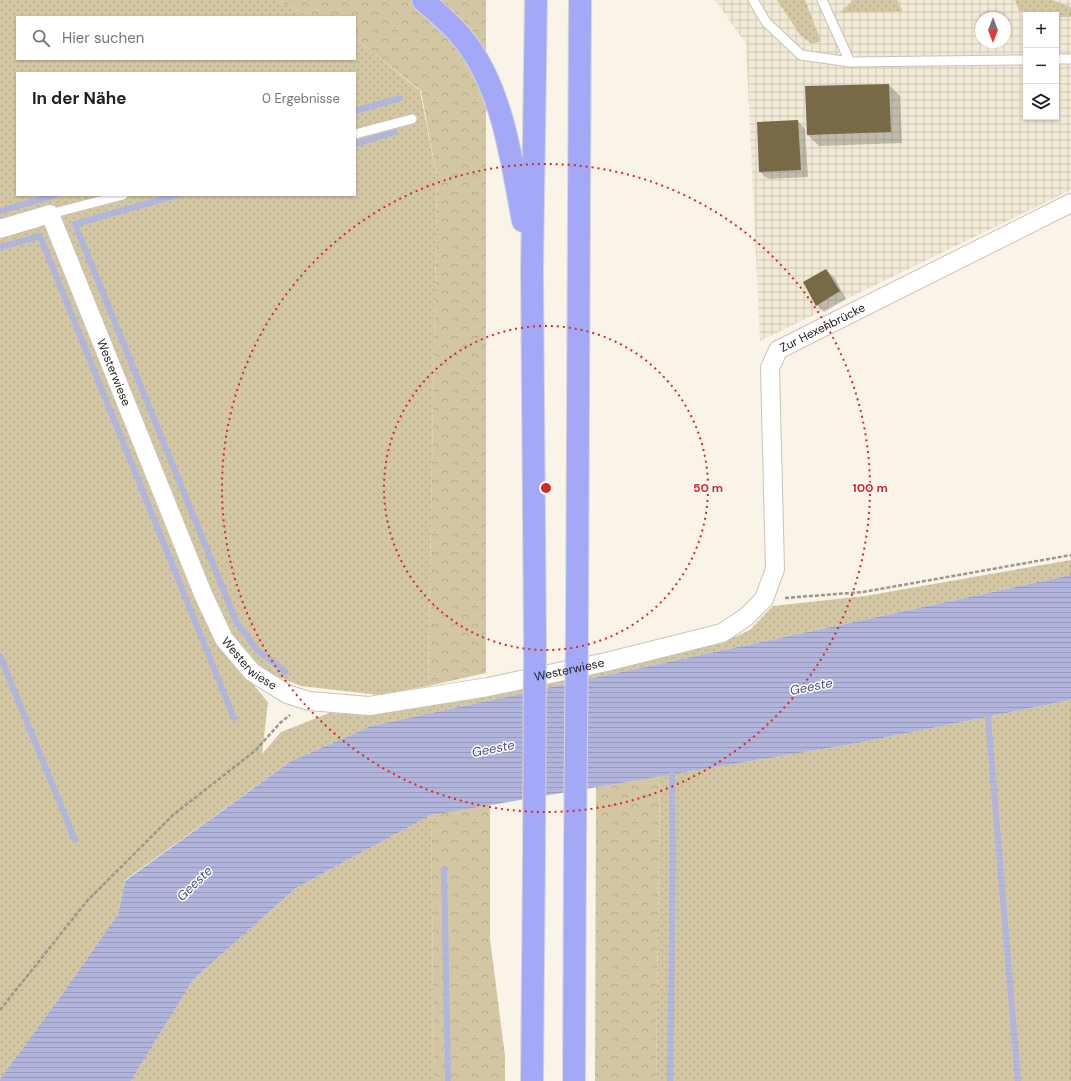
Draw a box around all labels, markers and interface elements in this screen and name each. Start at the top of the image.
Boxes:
north arrow [975,12,1011,48]
map controls [1023,12,1059,120]
button: + [1023,12,1059,48]
search box [16,16,356,60]
icon: search [30,27,52,49]
text: Hier suchen [62,28,144,48]
button: − [1023,48,1059,84]
button: layers [1023,84,1059,120]
text: In der Nähe [32,87,127,109]
text: 0 Ergebnisse [262,90,340,107]
street label: Zur Hexenbrücke [777,299,868,356]
street label: Westerwiese [93,336,135,409]
text: 50 m [693,480,723,496]
text: 100 m [852,480,888,496]
centre of rings [539,481,553,495]
street label: Westerwiese [218,634,280,694]
street label: Westerwiese [533,655,606,685]
water label: Geeste [788,674,834,699]
water label: Geeste [470,736,516,761]
water label: Geeste [173,862,216,905]

